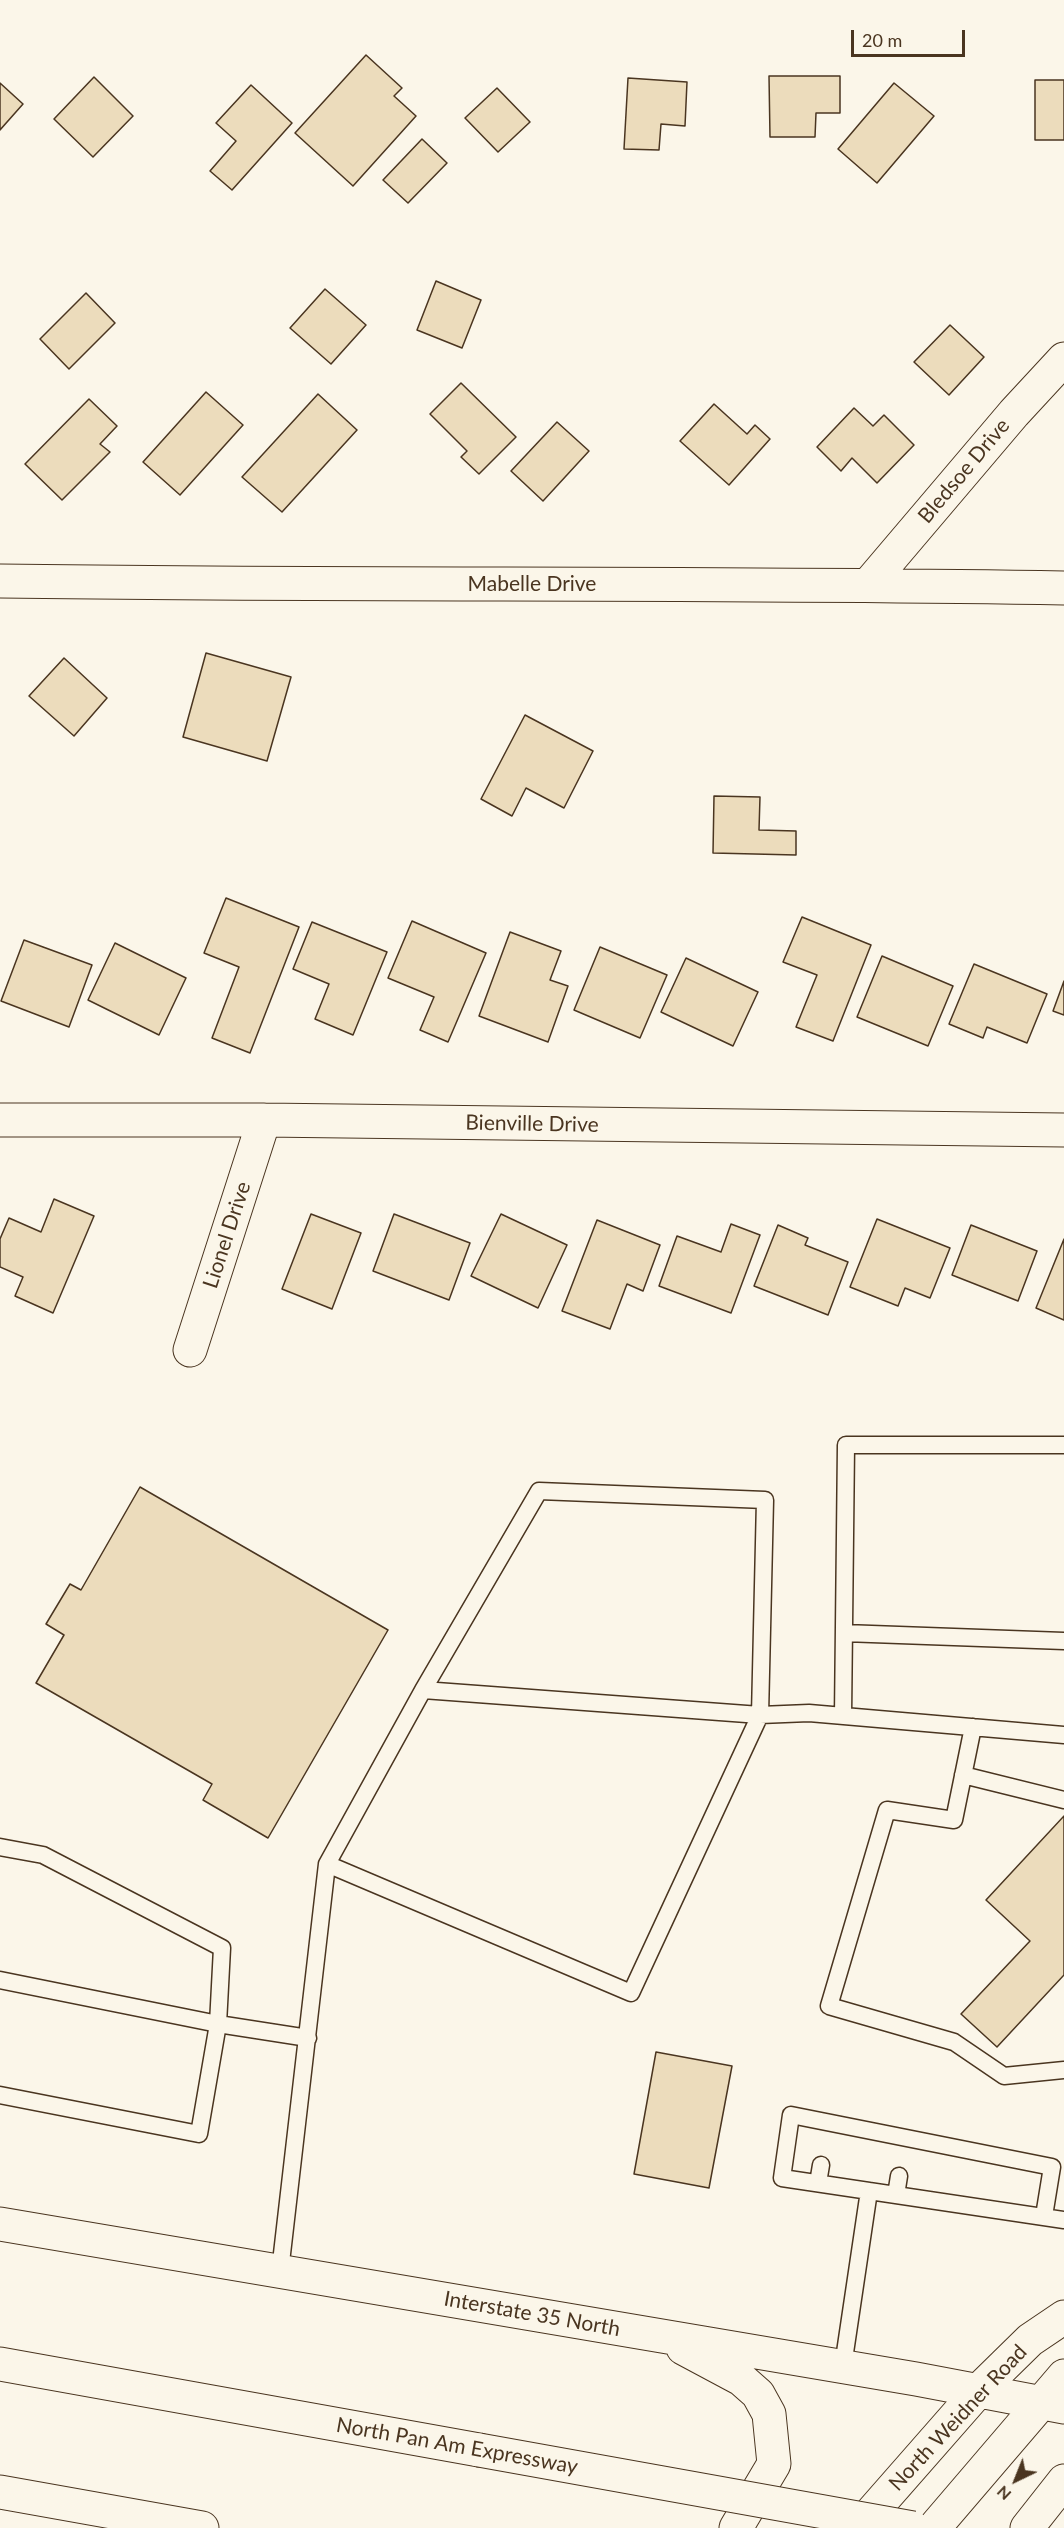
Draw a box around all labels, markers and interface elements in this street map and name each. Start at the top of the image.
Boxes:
scale bar [854,18,968,56]
text: 20 m [862,29,902,51]
street label: Bledsoe Drive [913,414,1015,528]
street label: Mabelle Drive [468,571,596,597]
street label: Bienville Drive [465,1110,599,1138]
street label: Lionel Drive [198,1178,256,1292]
street label: Interstate 35 North [442,2286,622,2342]
street label: North Weidner Road [884,2340,1032,2496]
street label: North Pan Am Expressway [334,2412,580,2480]
north arrow [986,2450,1046,2510]

